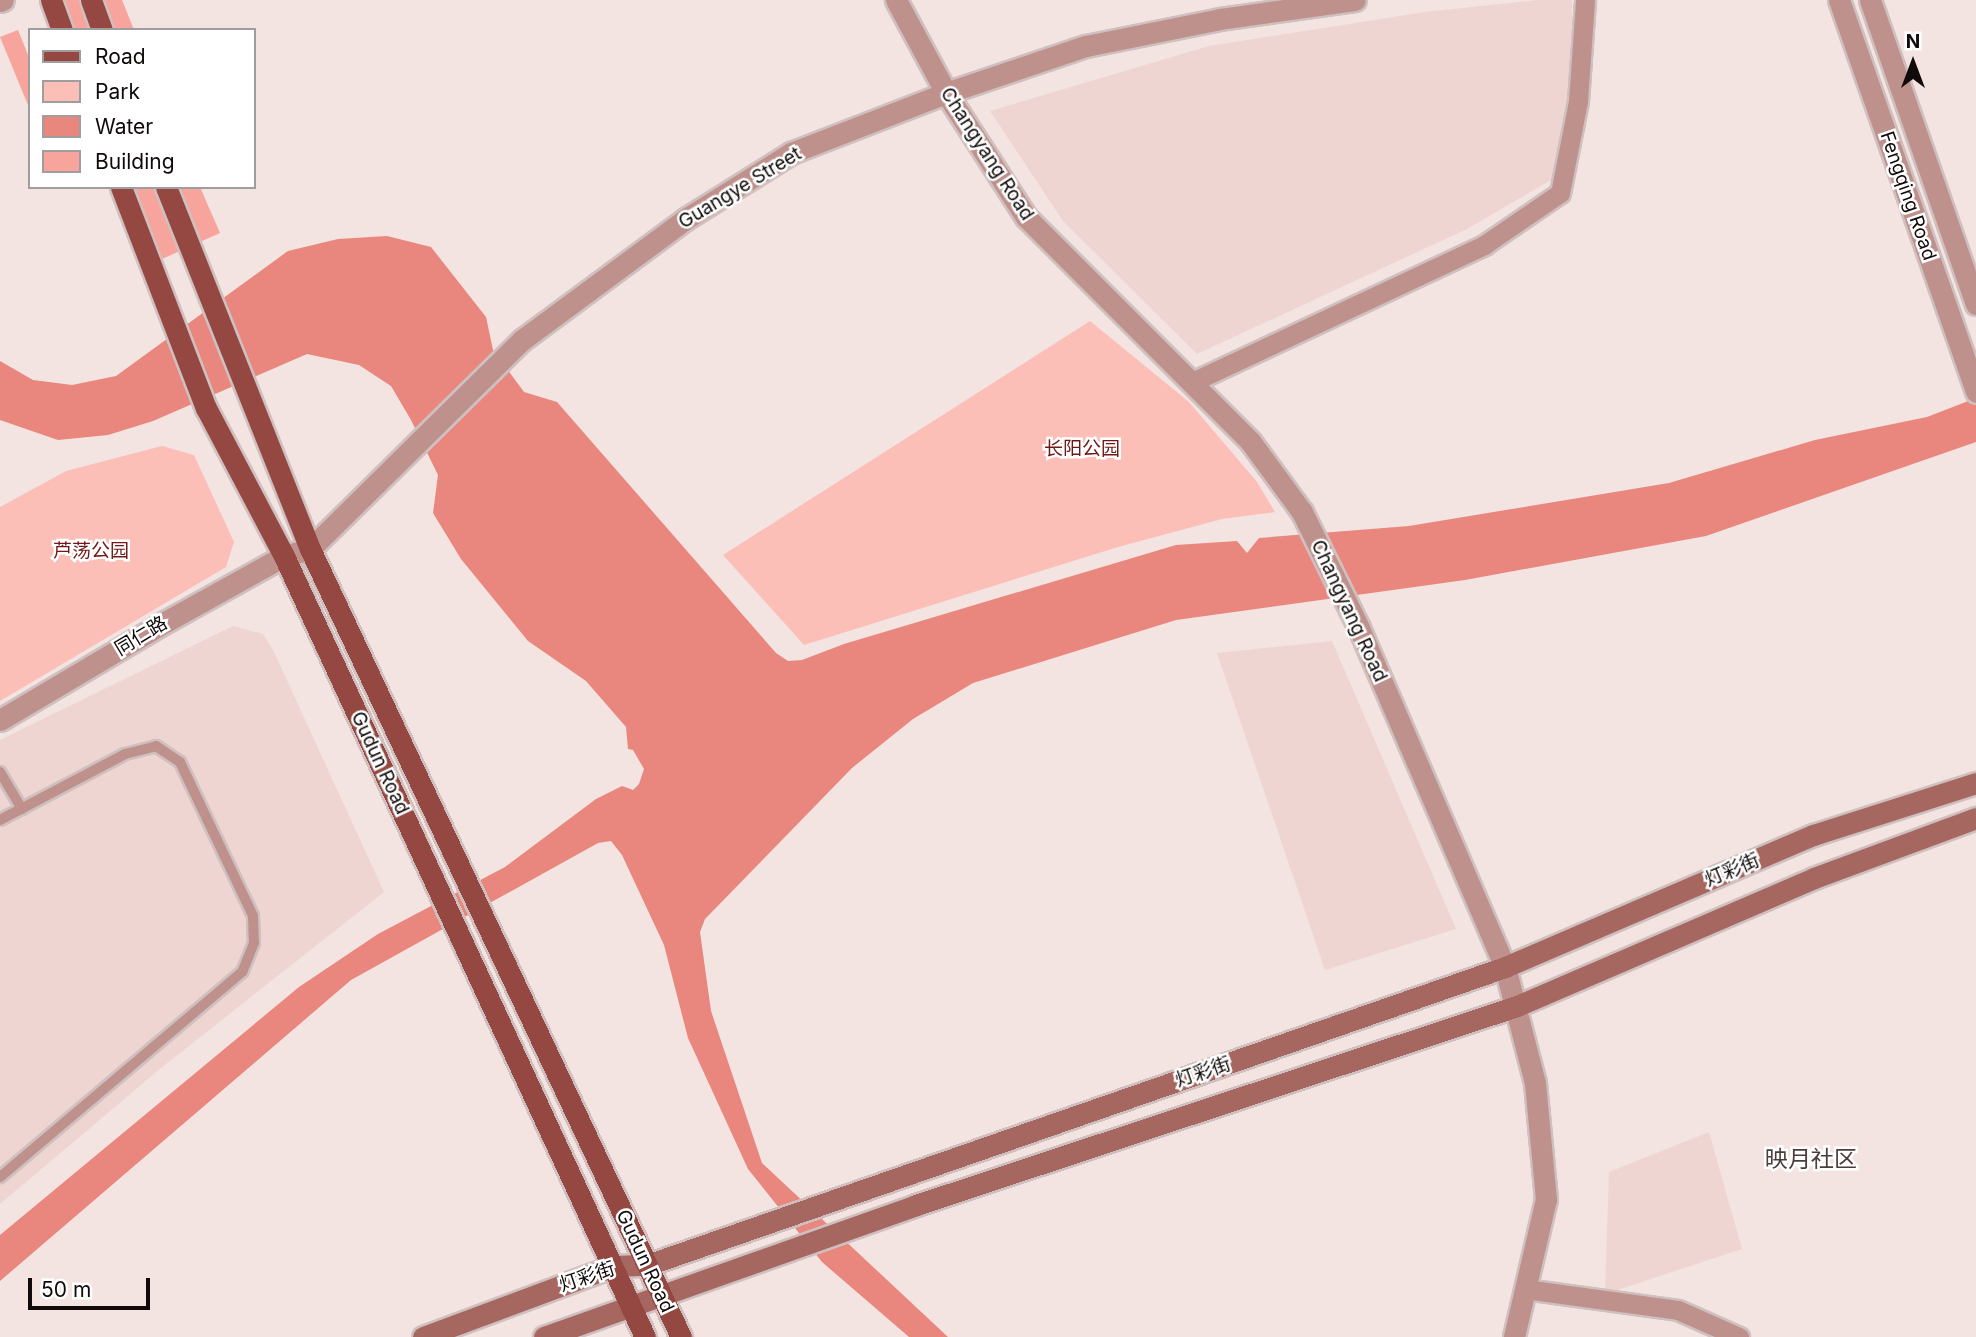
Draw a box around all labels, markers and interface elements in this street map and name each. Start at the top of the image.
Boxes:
legend [28,28,256,189]
north arrow [1878,28,1948,98]
text: N [1906,30,1920,53]
text: Road [95,44,146,69]
text: Park [95,79,140,104]
street label: Changyang Road [936,83,1038,225]
text: Water [95,114,153,139]
street label: Fengqing Road [1875,129,1941,263]
street label: Guangye Street [674,142,806,234]
text: Building [95,149,175,174]
park label: 长阳公园 [1044,438,1120,460]
street label: Changyang Road [1306,536,1392,686]
park label: 芦荡公园 [53,540,129,562]
street label: 同仁路 [111,612,171,660]
street label: Gudun Road [346,708,414,818]
street label: 灯彩街 [1701,848,1763,892]
street label: 灯彩街 [1172,1052,1234,1092]
district label: 映月社区 [1765,1145,1857,1173]
street label: Gudun Road [611,1206,679,1316]
street label: 灯彩街 [556,1257,618,1297]
scale bar [32,1264,154,1308]
text: 50 m [41,1277,91,1302]

